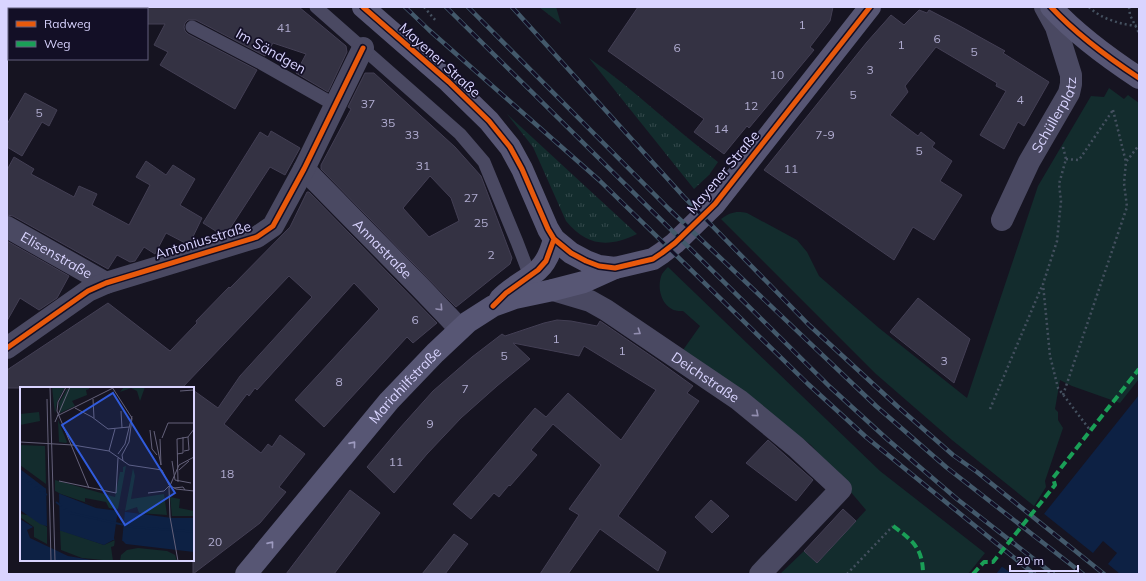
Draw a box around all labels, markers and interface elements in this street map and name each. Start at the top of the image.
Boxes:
legend [8,8,148,60]
text: Radweg [44,16,91,31]
house number: 1 [798,17,806,32]
street label: Mayener Straße [396,19,484,101]
house number: 41 [277,20,291,35]
street label: Im Sändgen [233,24,309,78]
house number: 6 [933,31,941,46]
text: Weg [44,36,70,51]
house number: 1 [897,37,905,52]
house number: 6 [673,40,681,55]
house number: 5 [970,44,978,59]
house number: 3 [866,62,874,77]
house number: 10 [770,67,784,82]
street label: Schüllerplatz [1027,77,1080,156]
house number: 5 [849,87,857,102]
house number: 4 [1016,92,1024,107]
house number: 37 [361,96,375,111]
house number: 12 [744,98,758,113]
house number: 5 [35,105,43,120]
house number: 35 [381,115,395,130]
house number: 14 [714,121,728,136]
house number: 33 [405,127,419,142]
street label: Mayener Straße [683,127,763,217]
house number: 7-9 [815,127,835,142]
house number: 5 [915,143,923,158]
house number: 31 [416,158,430,173]
house number: 11 [784,161,798,176]
house number: 27 [464,190,478,205]
street label: Annastraße [349,215,416,283]
house number: 25 [474,215,488,230]
street label: Antoniusstraße [153,217,253,263]
street label: Elisenstraße [18,228,96,282]
house number: 2 [487,247,495,262]
one-way arrow [435,303,442,310]
house number: 6 [411,312,419,327]
one-way arrow [634,327,641,334]
house number: 1 [552,331,560,346]
street label: Mariahilfstraße [365,343,445,427]
house number: 1 [618,343,626,358]
house number: 5 [500,348,508,363]
street label: Deichstraße [668,348,743,407]
house number: 3 [940,353,948,368]
house number: 8 [335,374,343,389]
house number: 7 [461,381,469,396]
inset map [20,387,194,561]
one-way arrow [751,410,759,417]
house number: 9 [426,416,434,431]
one-way arrow [349,441,356,448]
house number: 11 [389,454,403,469]
house number: 18 [220,466,234,481]
house number: 20 [208,534,222,549]
one-way arrow [266,541,273,549]
scale bar [1010,547,1078,573]
text: 20 m [1016,553,1044,568]

